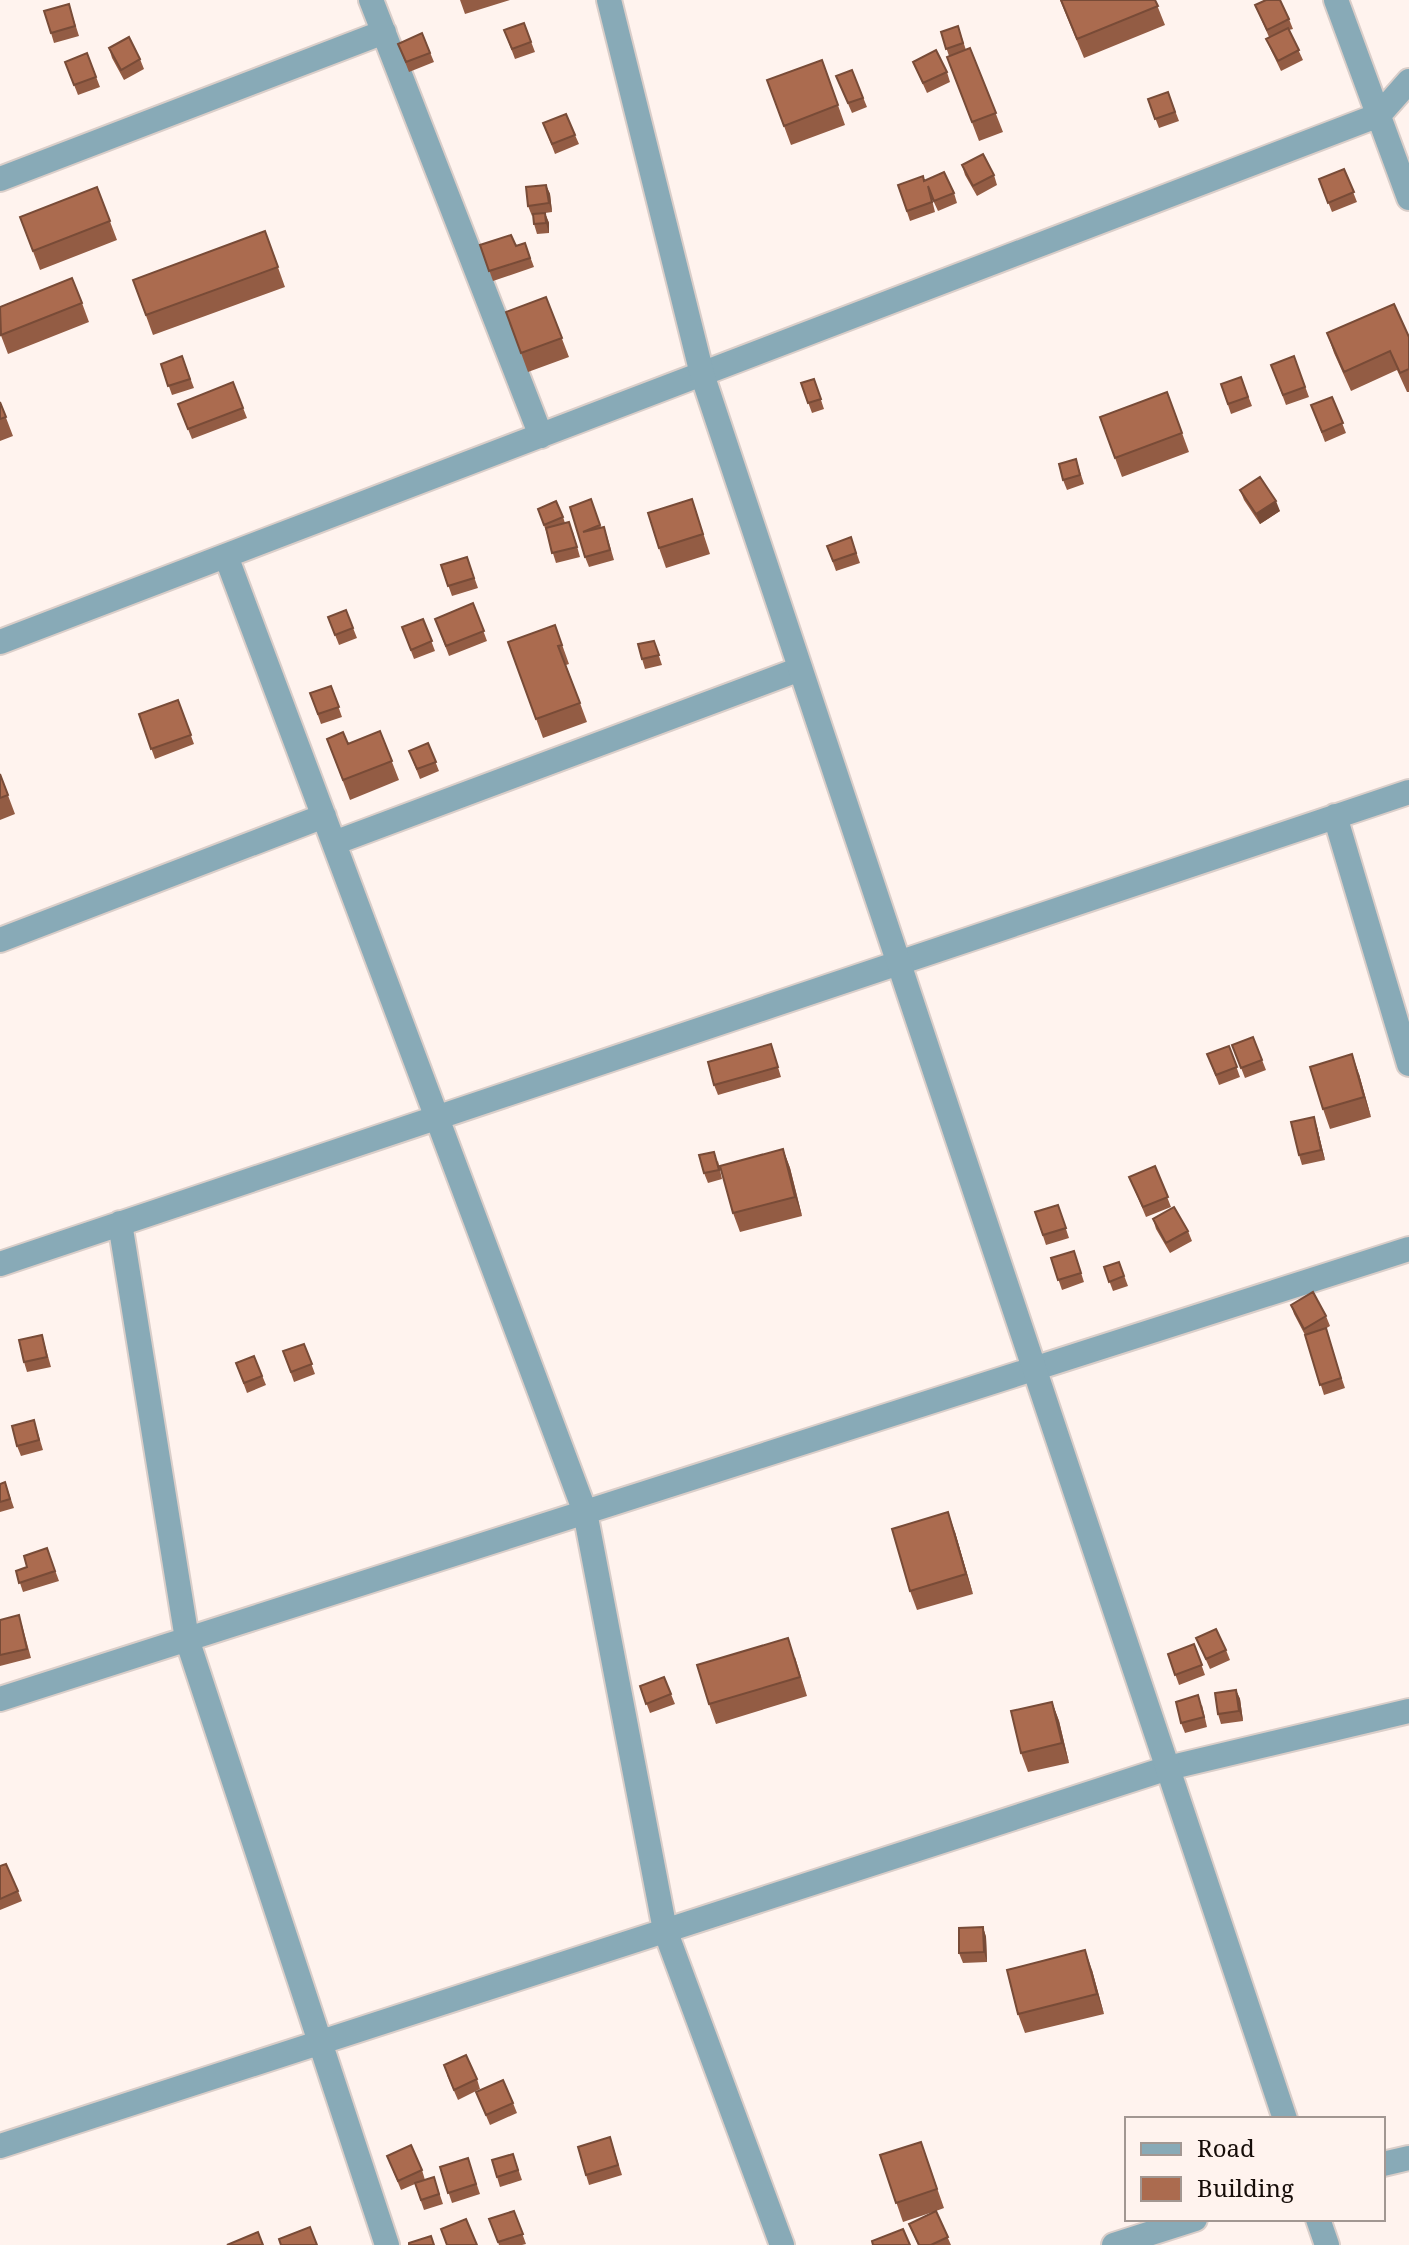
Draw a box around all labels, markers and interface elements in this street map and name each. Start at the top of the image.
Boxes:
legend [1125,2117,1385,2221]
text: Road [1197,2131,1255,2164]
text: Building [1197,2171,1294,2204]

